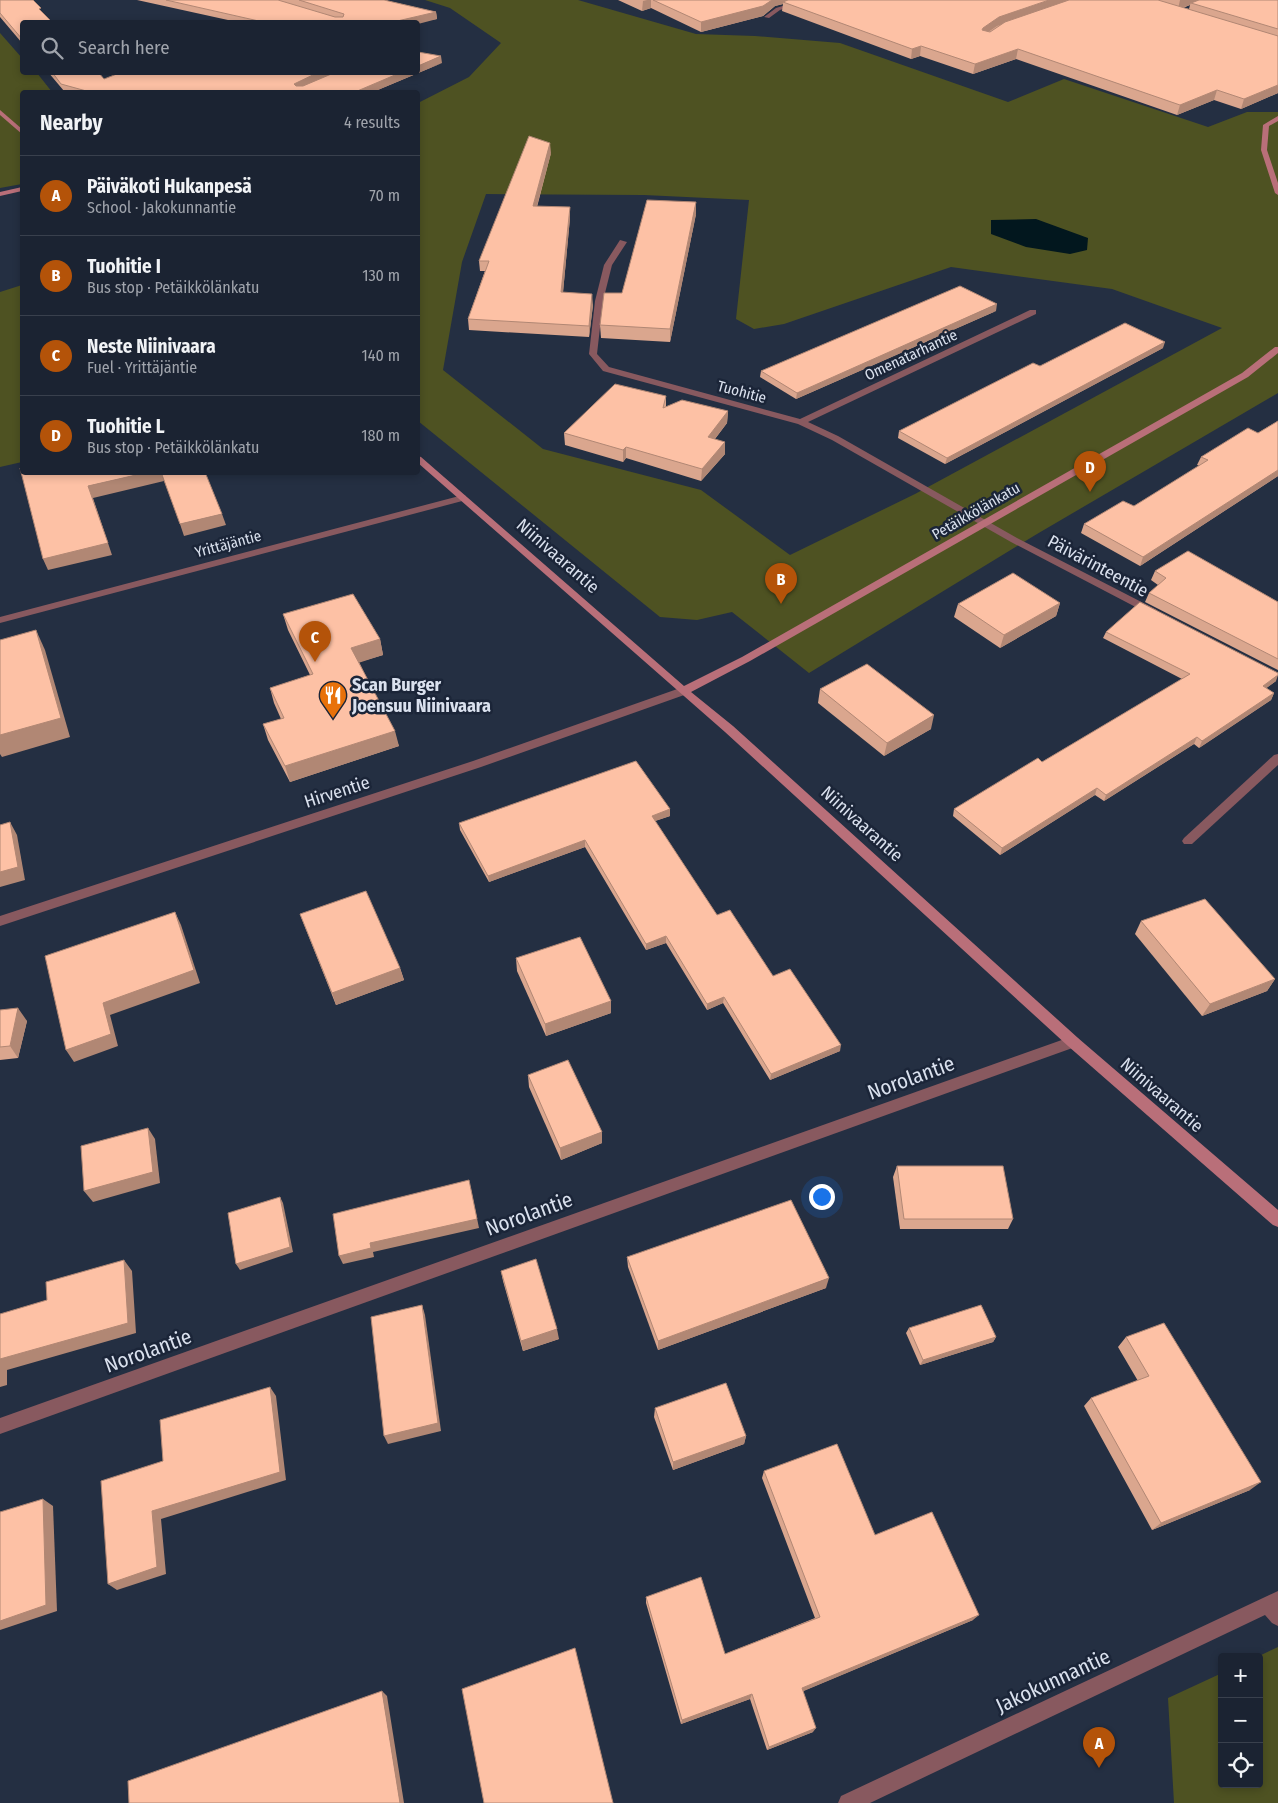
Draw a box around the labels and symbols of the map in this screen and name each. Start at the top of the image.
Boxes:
street label: Omenatarhantie [862,326,960,384]
street label: Tuohitie [716,377,768,407]
pin: D [1074,451,1106,492]
street label: Petäikkölänkatu [929,479,1023,543]
street label: Niinivaarantie [512,514,604,598]
street label: Yrittäjäntie [193,527,263,561]
street label: Päivärinteentie [1044,530,1152,602]
pin: B [765,563,797,604]
pin: C [299,621,331,662]
place label: Scan Burger Joensuu Niinivaara [351,674,491,717]
restaurant icon: Scan Burger Joensuu Niinivaara [318,680,348,719]
street label: Hirventie [302,771,373,813]
street label: Niinivaarantie [816,781,908,867]
street label: Norolantie [864,1050,958,1106]
street label: Niinivaarantie [1116,1053,1208,1137]
your location [809,1184,835,1210]
street label: Norolantie [482,1186,576,1242]
street label: Norolantie [101,1323,195,1379]
street label: Jakokunnantie [992,1643,1114,1719]
pin: A [1083,1727,1115,1768]

